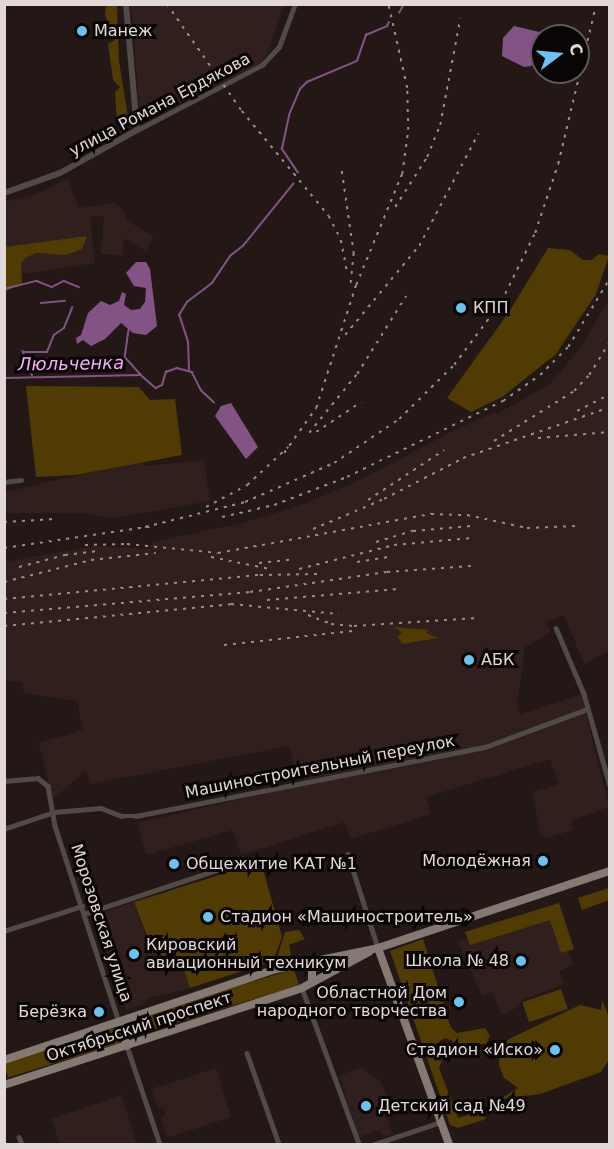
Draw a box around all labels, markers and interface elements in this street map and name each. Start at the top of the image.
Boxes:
place label: Манеж [94,21,152,41]
marker: Манеж [75,24,89,38]
north arrow [530,24,590,84]
text: С [565,41,587,58]
street label: улица Романа Ердякова [66,49,254,161]
place label: КПП [473,298,508,318]
marker: КПП [454,301,468,315]
water label: Люльченка [18,352,124,376]
place label: АБК [481,650,514,670]
marker: АБК [462,653,476,667]
street label: Машиностроительный переулок [184,731,456,803]
street label: Морозовская улица [66,842,136,1004]
place label: Молодёжная [422,851,531,871]
place label: Общежитие КАТ №1 [186,854,357,874]
marker: Молодёжная [536,854,550,868]
marker: Общежитие КАТ №1 [167,857,181,871]
place label: Стадион «Машиностроитель» [220,907,473,927]
marker: Стадион «Машиностроитель» [201,910,215,924]
place label: Кировский авиационный техникум [146,935,346,973]
marker: Кировский авиационный техникум [127,947,141,961]
place label: Школа № 48 [405,951,509,971]
marker: Школа № 48 [514,954,528,968]
place label: Областной Дом народного творчества [257,983,447,1021]
street label: Октябрьский проспект [44,988,234,1066]
marker: Областной Дом народного творчества [452,995,466,1009]
place label: Берёзка [18,1002,87,1022]
marker: Берёзка [92,1005,106,1019]
place label: Стадион «Иско» [406,1040,543,1060]
marker: Стадион «Иско» [548,1043,562,1057]
place label: Детский сад №49 [378,1096,526,1116]
marker: Детский сад №49 [359,1099,373,1113]

